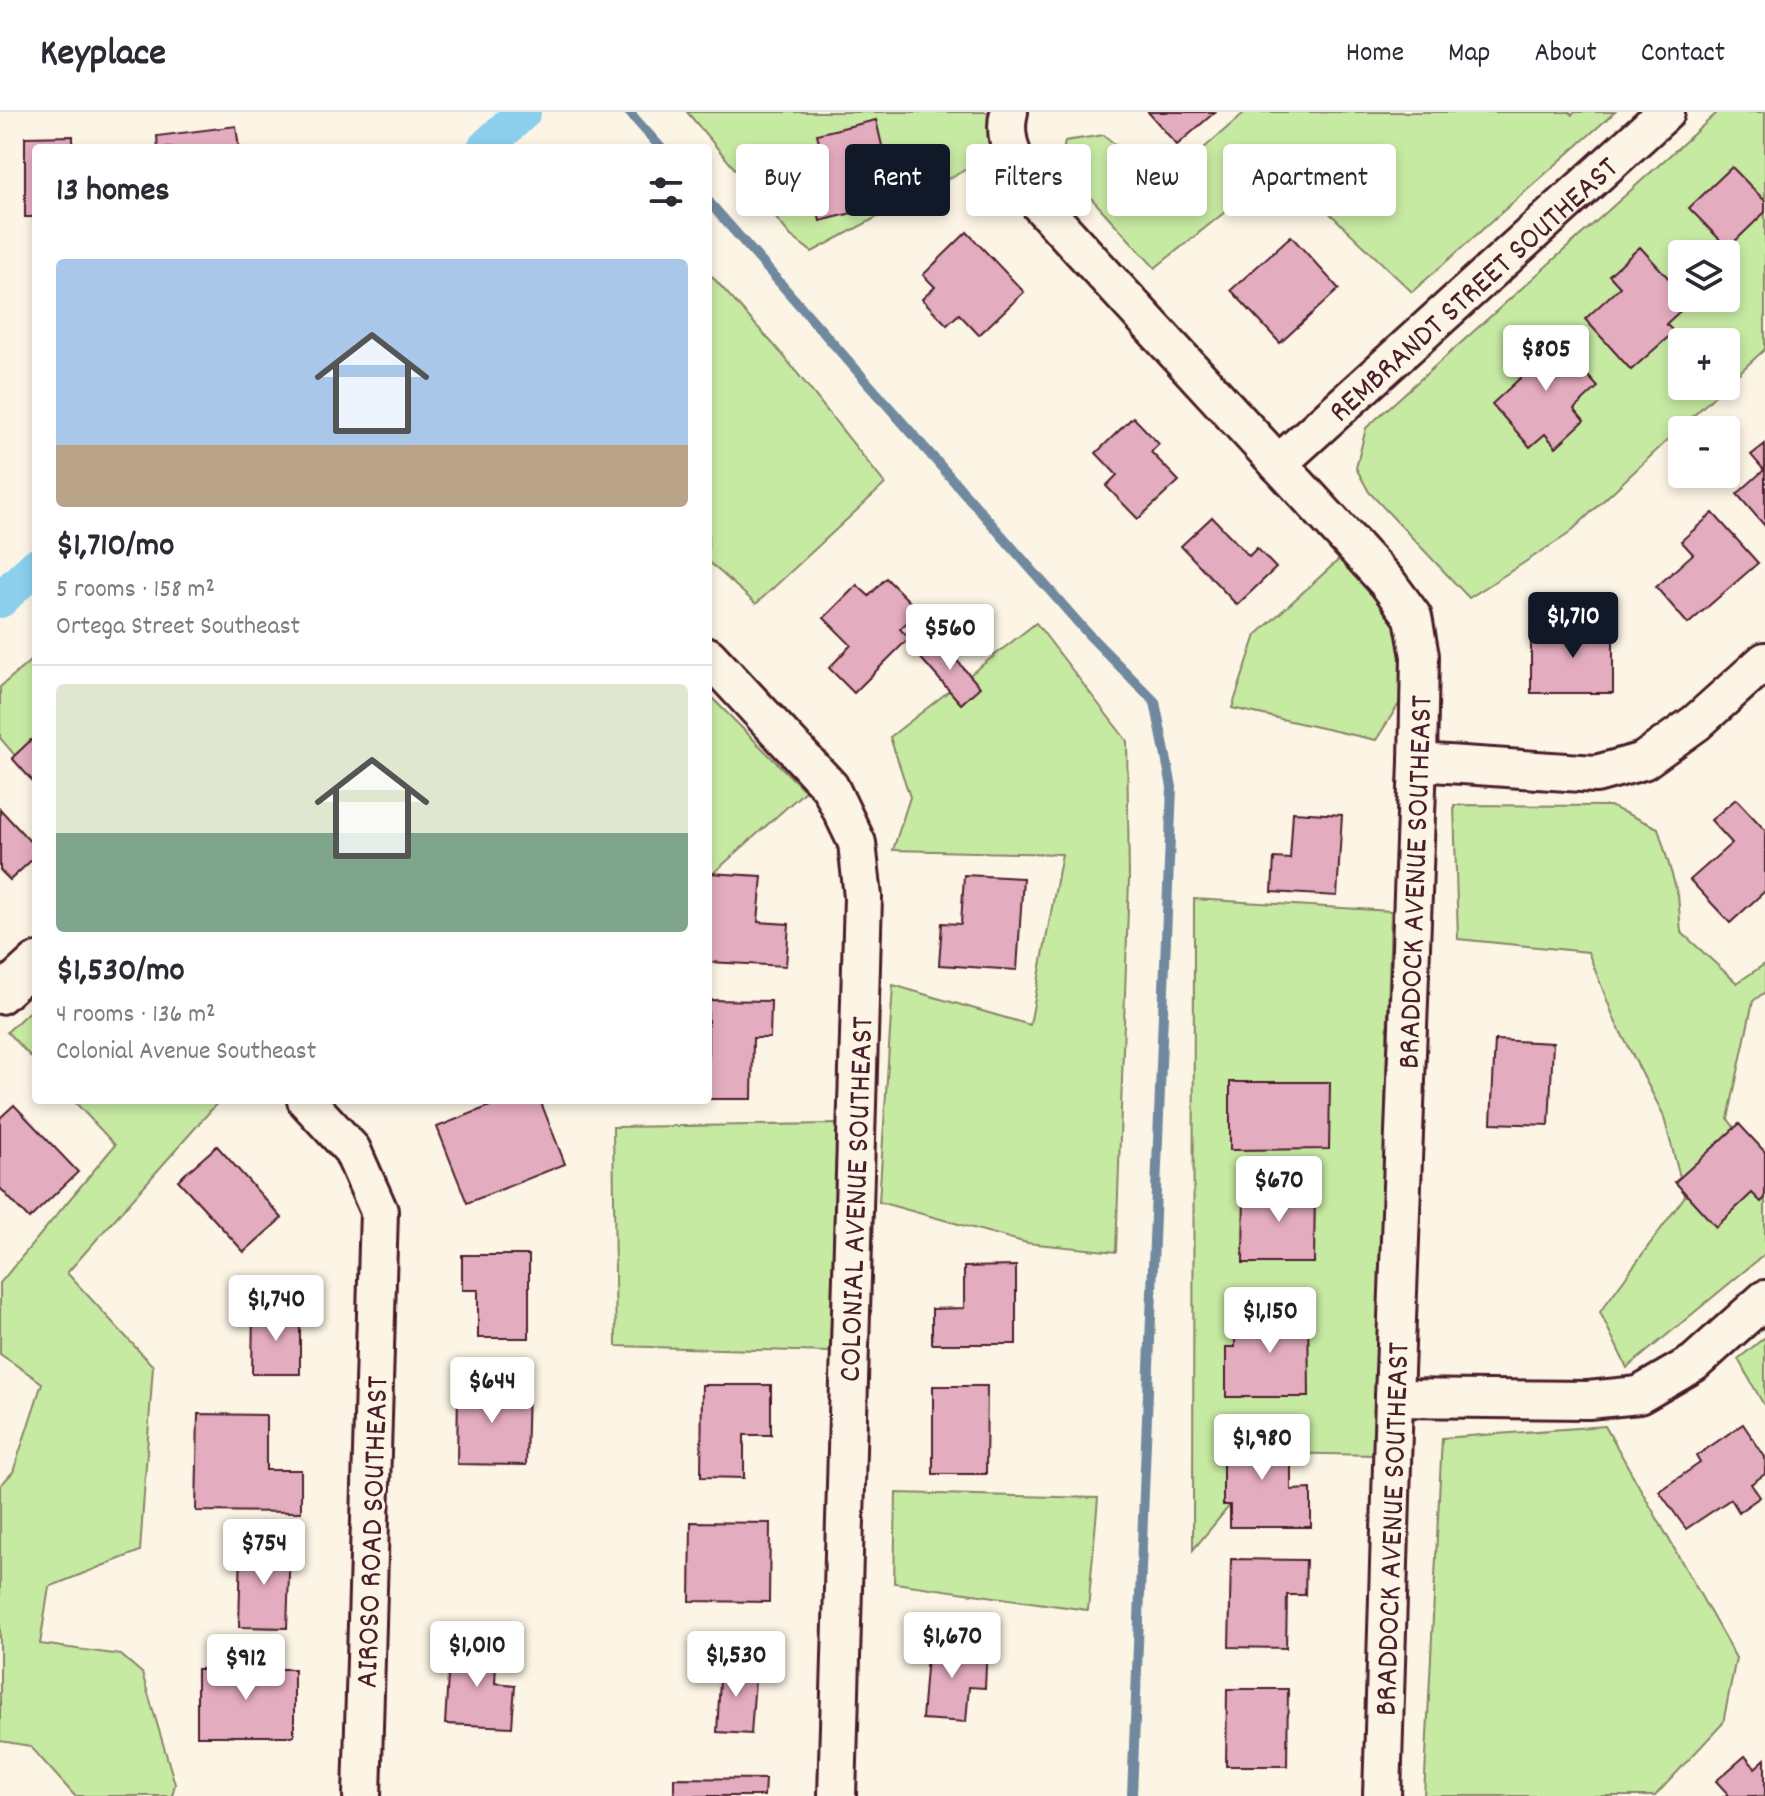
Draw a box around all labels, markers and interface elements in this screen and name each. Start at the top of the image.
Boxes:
text: Keyplace [40,28,166,83]
text: Home [1346,35,1404,75]
text: Map [1448,35,1490,75]
text: About [1534,35,1597,75]
text: Contact [1641,35,1725,75]
chip: Buy [736,144,829,216]
chip: Rent [845,144,950,216]
chip: Filters [966,144,1091,216]
chip: New [1107,144,1207,216]
chip: Apartment [1223,144,1396,216]
street label: REMBRANDT STREET SOUTHEAST [1320,148,1631,435]
text: 13 homes [56,168,170,217]
icon: filters [644,170,688,214]
map controls [1668,240,1740,488]
button: layers [1668,240,1740,312]
icon: home [300,311,444,455]
pin: $805 [1499,325,1593,393]
button: + [1668,328,1740,400]
text: $805 [1521,332,1571,369]
button: − [1668,416,1740,488]
text: $1,710/mo [56,523,174,572]
text: 5 rooms · 158 m² [56,572,215,609]
pin: $1,710 [1508,592,1638,660]
text: $1,710 [1546,599,1600,636]
pin: $560 [903,604,997,672]
text: Ortega Street Southeast [56,609,300,646]
text: $560 [924,611,976,648]
street label: BRADDOCK AVENUE SOUTHEAST [1388,694,1448,1070]
icon: home [300,736,444,880]
text: $1,530/mo [56,948,185,997]
text: 4 rooms · 136 m² [56,997,215,1034]
street label: COLONIAL AVENUE SOUTHEAST [830,1015,888,1383]
text: Colonial Avenue Southeast [56,1034,316,1071]
pin: $670 [1232,1156,1326,1224]
text: $670 [1254,1163,1304,1200]
pin: $1,740 [211,1275,341,1343]
text: $1,740 [247,1282,305,1319]
pin: $1,150 [1205,1287,1335,1355]
text: $1,150 [1242,1294,1298,1331]
street label: BRADDOCK AVENUE SOUTHEAST [1365,1341,1425,1717]
pin: $644 [445,1357,539,1425]
text: $644 [468,1364,516,1401]
street label: AIROSO ROAD SOUTHEAST [347,1375,403,1689]
pin: $1,980 [1197,1414,1327,1482]
text: $1,980 [1232,1421,1292,1458]
pin: $754 [217,1519,311,1587]
text: $754 [241,1526,287,1563]
pin: $1,670 [887,1612,1017,1680]
text: $1,670 [922,1619,982,1656]
pin: $1,010 [412,1621,542,1689]
text: $1,010 [448,1628,506,1665]
pin: $1,530 [671,1631,801,1699]
pin: $912 [199,1634,293,1702]
text: $1,530 [705,1638,767,1675]
text: $912 [225,1641,267,1678]

